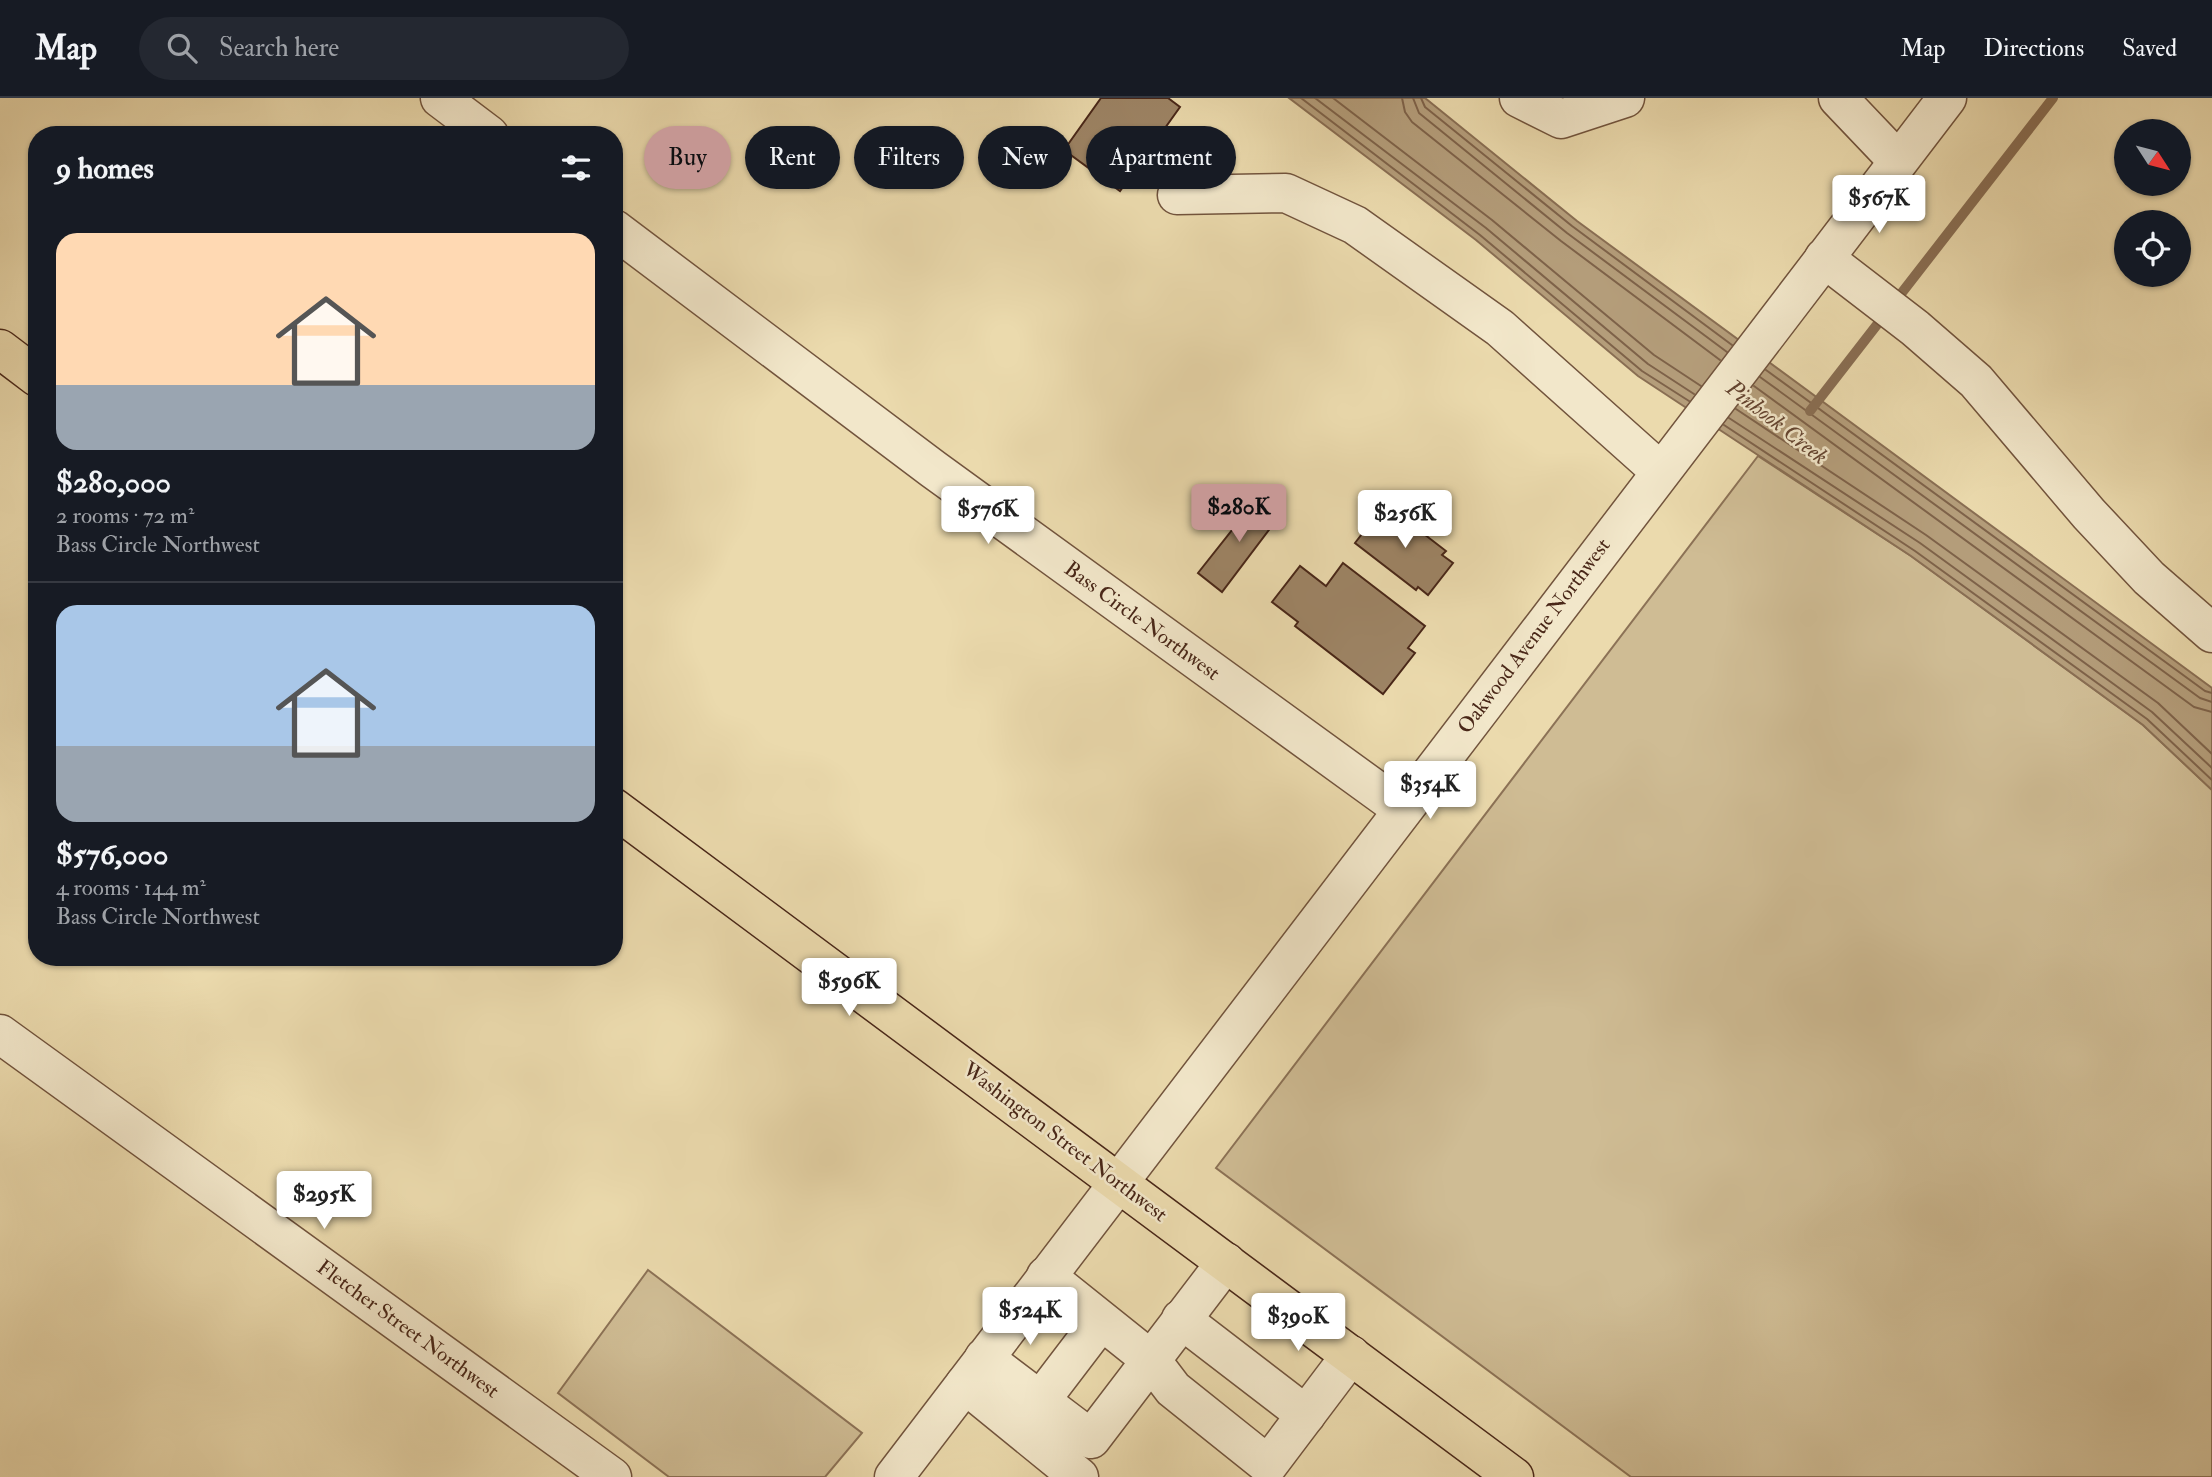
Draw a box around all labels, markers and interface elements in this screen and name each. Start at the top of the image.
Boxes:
search box [139,17,629,80]
text: Map [35,28,97,69]
icon: search [163,29,201,67]
text: Search here [219,32,339,64]
text: Map [1900,33,1945,64]
text: Directions [1983,33,2084,64]
text: Saved [2122,33,2177,64]
north arrow [2114,119,2191,196]
map controls [2114,119,2191,287]
chip: Buy [644,126,731,189]
chip: Rent [745,126,840,189]
chip: Filters [854,126,964,189]
chip: New [978,126,1072,189]
chip: Apartment [1086,126,1236,189]
icon: filters [557,149,595,187]
text: 9 homes [56,150,154,187]
pin: $567K [1830,176,1928,235]
text: $567K [1848,183,1910,212]
button: locate [2114,210,2191,287]
icon: home [263,278,389,404]
water label: Pinhook Creek [1720,373,1834,471]
text: $280,000 [56,464,171,501]
pin: $280K [1190,484,1288,544]
pin: $576K [939,486,1037,546]
pin: $256K [1356,490,1454,550]
text: $280K [1207,492,1271,521]
text: $576K [957,494,1019,523]
text: $256K [1374,498,1436,527]
text: 2 rooms · 72 m² [56,501,194,530]
text: Bass Circle Northwest [56,530,260,559]
street label: Oakwood Avenue Northwest [1452,533,1617,739]
street label: Bass Circle Northwest [1059,555,1225,687]
icon: home [263,650,389,776]
pin: $354K [1381,762,1479,821]
text: $354K [1400,769,1460,798]
text: $576,000 [56,836,168,873]
text: 4 rooms · 144 m² [56,873,206,902]
text: Bass Circle Northwest [56,902,260,931]
pin: $596K [800,958,898,1018]
text: $596K [818,966,880,995]
street label: Washington Street Northwest [956,1056,1173,1228]
pin: $295K [275,1172,373,1231]
text: $295K [293,1179,355,1208]
street label: Fletcher Street Northwest [311,1254,505,1404]
pin: $524K [981,1288,1079,1347]
pin: $390K [1249,1294,1347,1353]
text: $524K [998,1295,1062,1324]
text: $390K [1267,1301,1329,1330]

